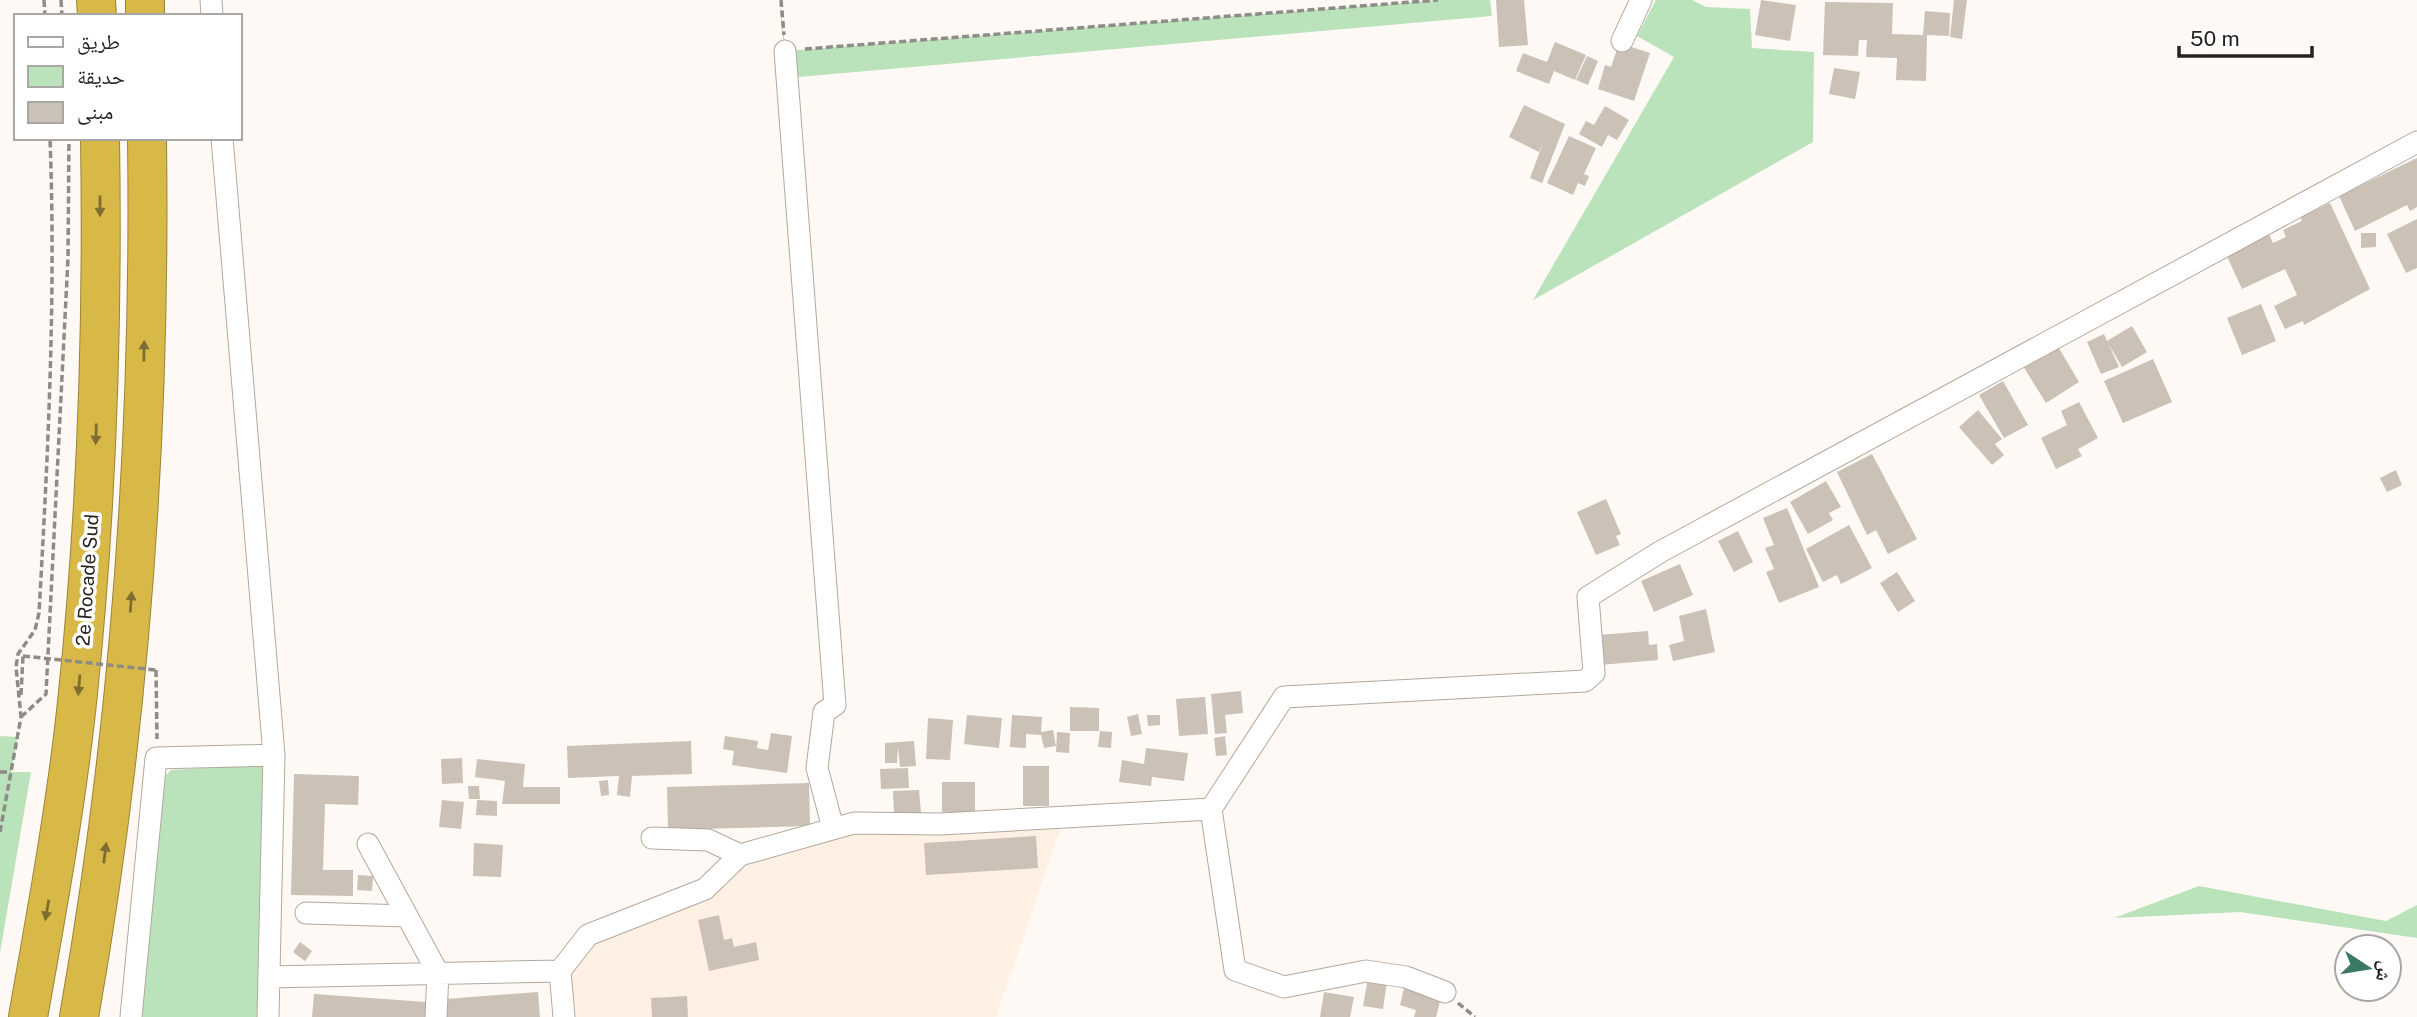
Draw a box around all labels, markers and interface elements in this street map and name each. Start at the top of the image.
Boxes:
legend [14,14,242,140]
scale bar [2179,14,2312,58]
text: 50 m [2190,26,2240,51]
text: طريق [77,29,120,55]
text: حديقة [77,64,125,89]
text: مبنى [77,99,113,125]
one-way arrow [94,196,106,218]
one-way arrow [138,339,150,361]
one-way arrow [90,423,101,445]
street label: 2e Rocade Sud [71,513,103,647]
one-way arrow [126,591,137,613]
one-way arrow [73,674,84,696]
one-way arrow [99,842,110,864]
one-way arrow [41,900,52,922]
north arrow [2333,933,2403,1003]
text: ش [2371,959,2397,984]

